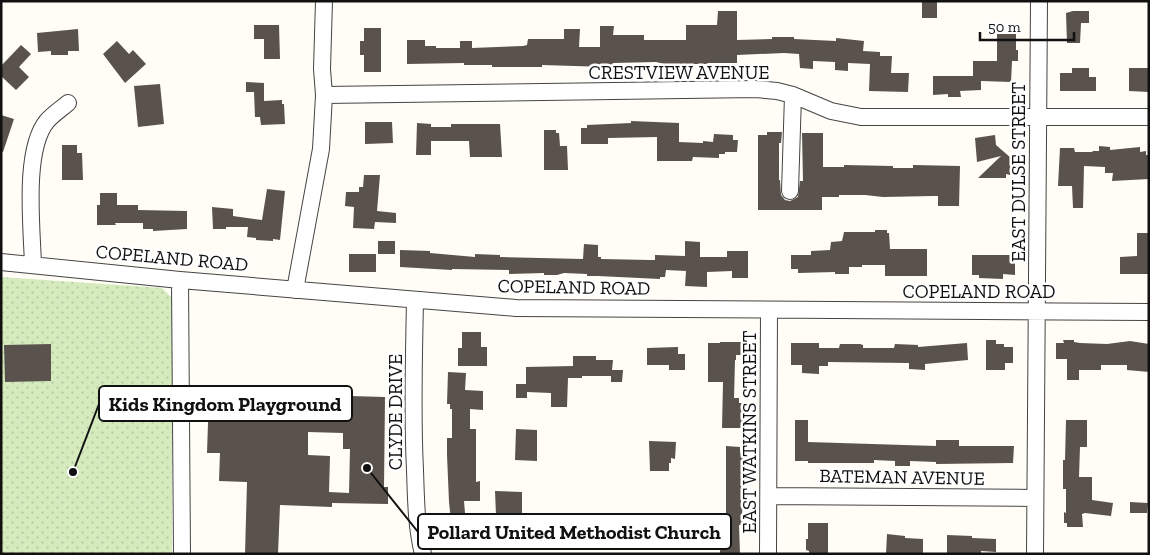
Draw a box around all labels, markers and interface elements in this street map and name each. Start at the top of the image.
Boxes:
scale bar [980,10,1074,42]
text: 50 m [988,18,1021,36]
street label: CRESTVIEW AVENUE [589,61,769,84]
street label: EAST DULSE STREET [1007,82,1030,262]
street label: COPELAND ROAD [95,240,249,276]
street label: COPELAND ROAD [497,274,651,300]
street label: COPELAND ROAD [903,280,1055,303]
street label: EAST WATKINS STREET [738,330,761,533]
street label: CLYDE DRIVE [384,354,407,470]
callout: Kids Kingdom Playground [99,386,352,421]
text: Kids Kingdom Playground [109,392,342,416]
street label: BATEMAN AVENUE [819,464,985,490]
callout: Pollard United Methodist Church [418,514,731,549]
text: Pollard United Methodist Church [427,520,721,544]

